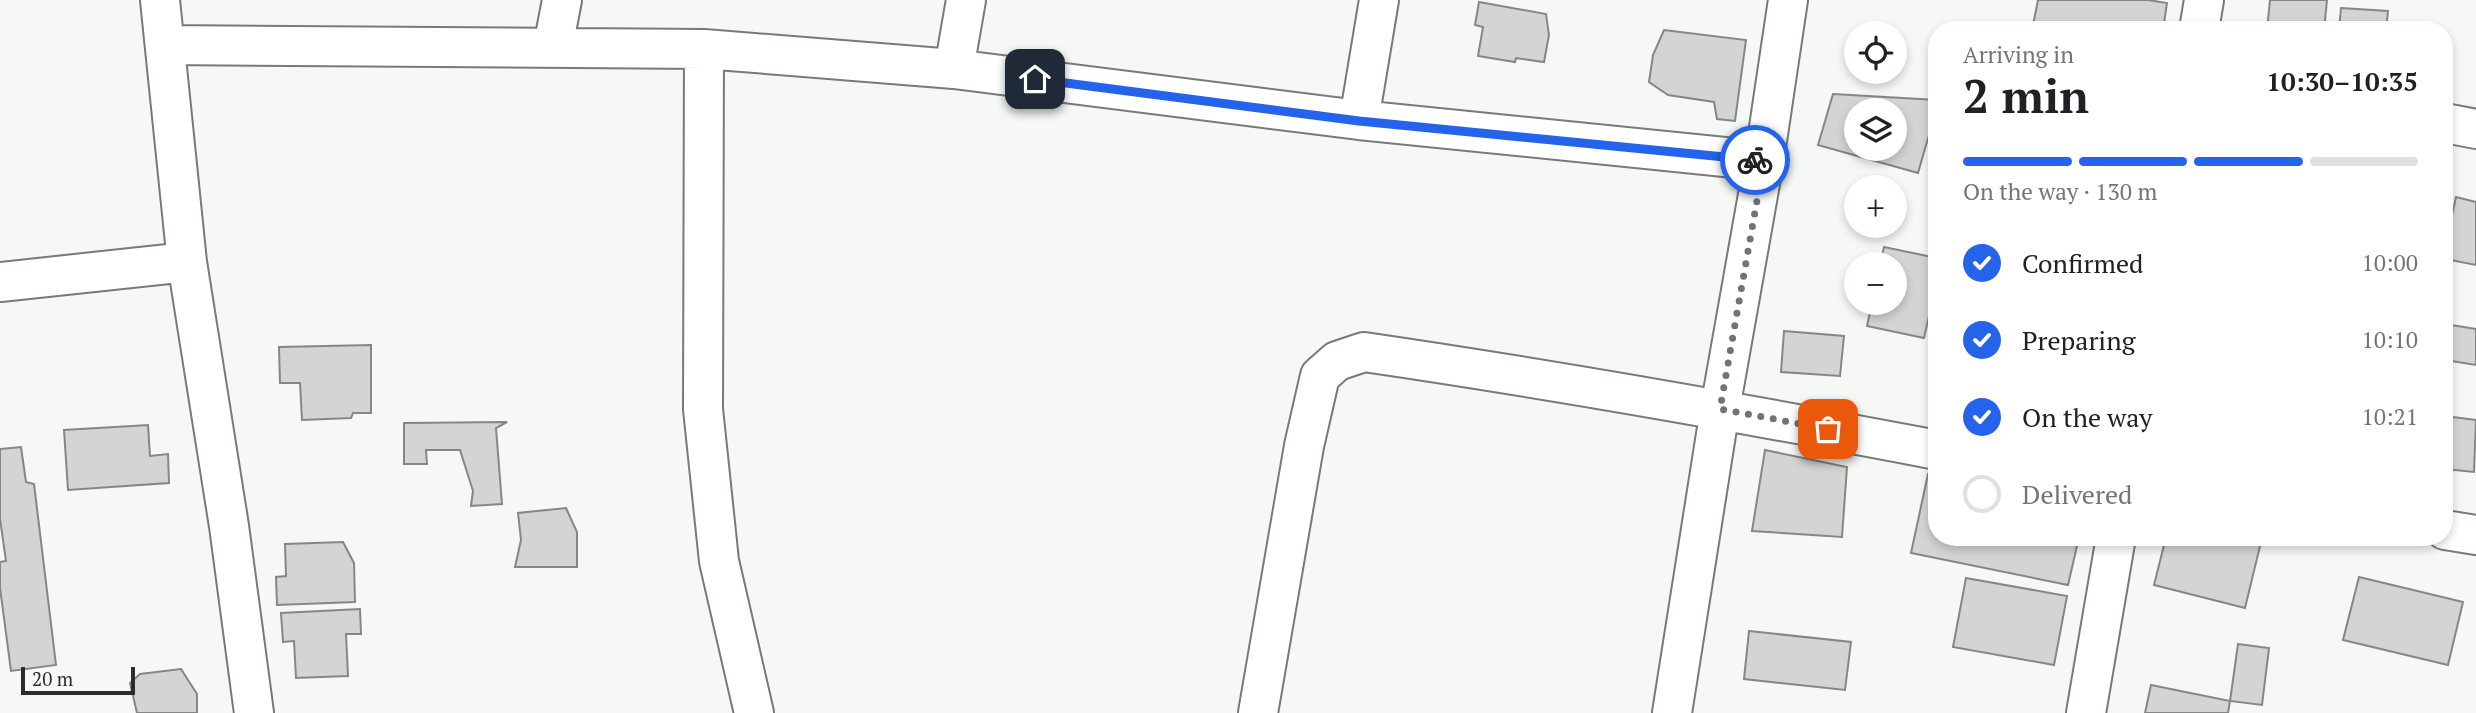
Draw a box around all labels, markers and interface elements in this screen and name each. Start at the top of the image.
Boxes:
map controls [1844,21,1907,315]
button: locate [1844,21,1907,84]
text: Arriving in [1963,39,2074,70]
pin [1005,49,1065,109]
icon: home [1016,60,1054,98]
text: 10:30–10:35 [2266,64,2418,98]
text: 2 min [1963,65,2089,126]
button: layers [1844,98,1907,161]
courier [1720,125,1790,195]
icon: bike [1736,141,1774,179]
button: + [1844,175,1907,238]
text: On the way · 130 m [1963,176,2157,207]
icon: check [1963,244,2001,282]
text: Confirmed [2022,246,2143,280]
text: 10:00 [2361,247,2418,278]
button: − [1844,252,1907,315]
icon: check [1963,321,2001,359]
text: Preparing [2022,323,2135,357]
text: 10:10 [2361,324,2418,355]
icon: check [1963,398,2001,436]
pin [1798,399,1858,459]
text: On the way [2022,400,2153,434]
text: 10:21 [2361,401,2418,432]
icon: bag [1809,410,1847,448]
text: Delivered [2022,477,2132,511]
scale bar [21,664,135,696]
text: 20 m [32,666,73,691]

